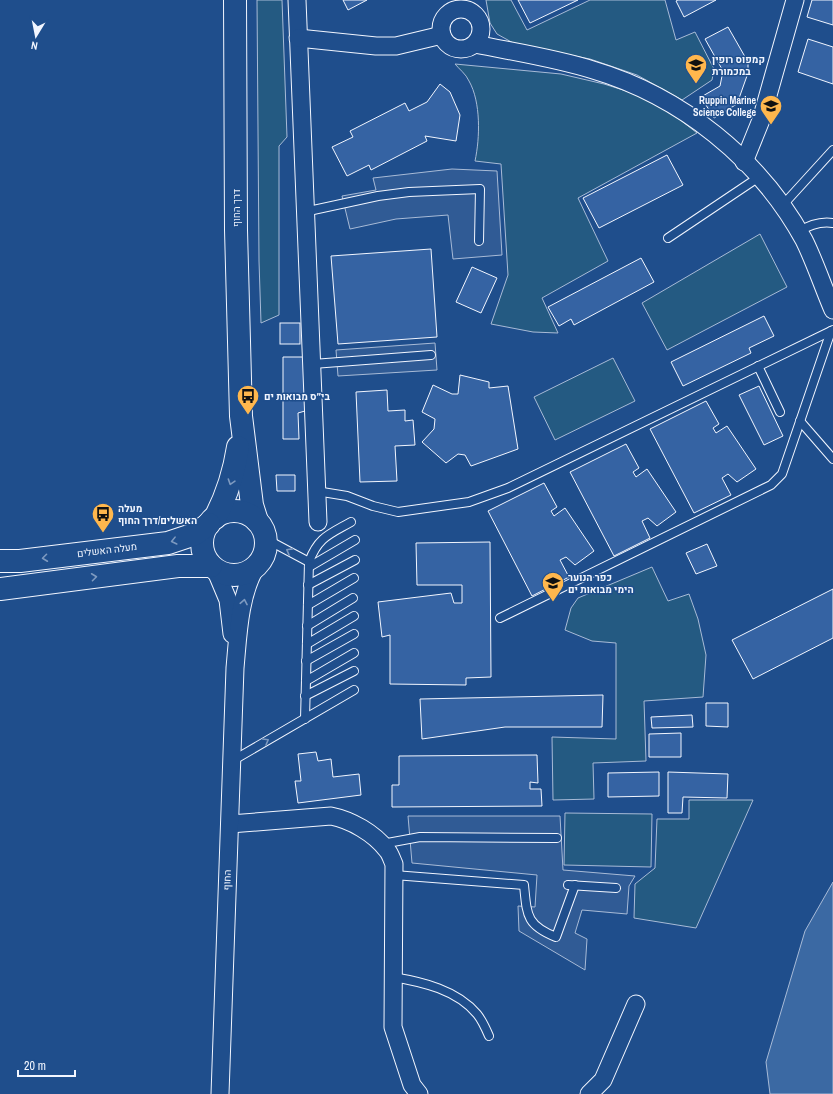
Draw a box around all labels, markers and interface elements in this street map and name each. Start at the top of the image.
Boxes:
north arrow [16,16,56,56]
text: N [30,38,39,53]
school or university icon: קמפוס רופין במכמורת [683,52,709,85]
place label: קמפוס רופין במכמורת [712,53,765,78]
school or university icon: Ruppin Marine Science College [758,93,784,126]
place label: Ruppin Marine Science College [693,94,756,119]
street label: דרך החוף [230,189,243,227]
bus stop icon: בי״ס מבואות ים [235,383,261,416]
place label: בי״ס מבואות ים [264,390,330,403]
one-way arrow [227,478,236,485]
bus stop icon: מעלה האשלים/דרך החוף [90,501,116,534]
place label: מעלה האשלים/דרך החוף [118,502,197,527]
one-way arrow [171,537,177,545]
street label: מעלה האשלים [76,540,138,560]
one-way arrow [286,549,294,556]
one-way arrow [42,553,48,562]
school or university icon: כפר הנוער הימי מבואות ים [540,570,566,603]
place label: כפר הנוער הימי מבואות ים [568,571,634,596]
one-way arrow [91,572,97,581]
one-way arrow [239,599,247,605]
one-way arrow [262,739,269,746]
street label: החוף [220,869,234,891]
scale bar [18,1052,75,1078]
text: 20 m [24,1058,46,1074]

